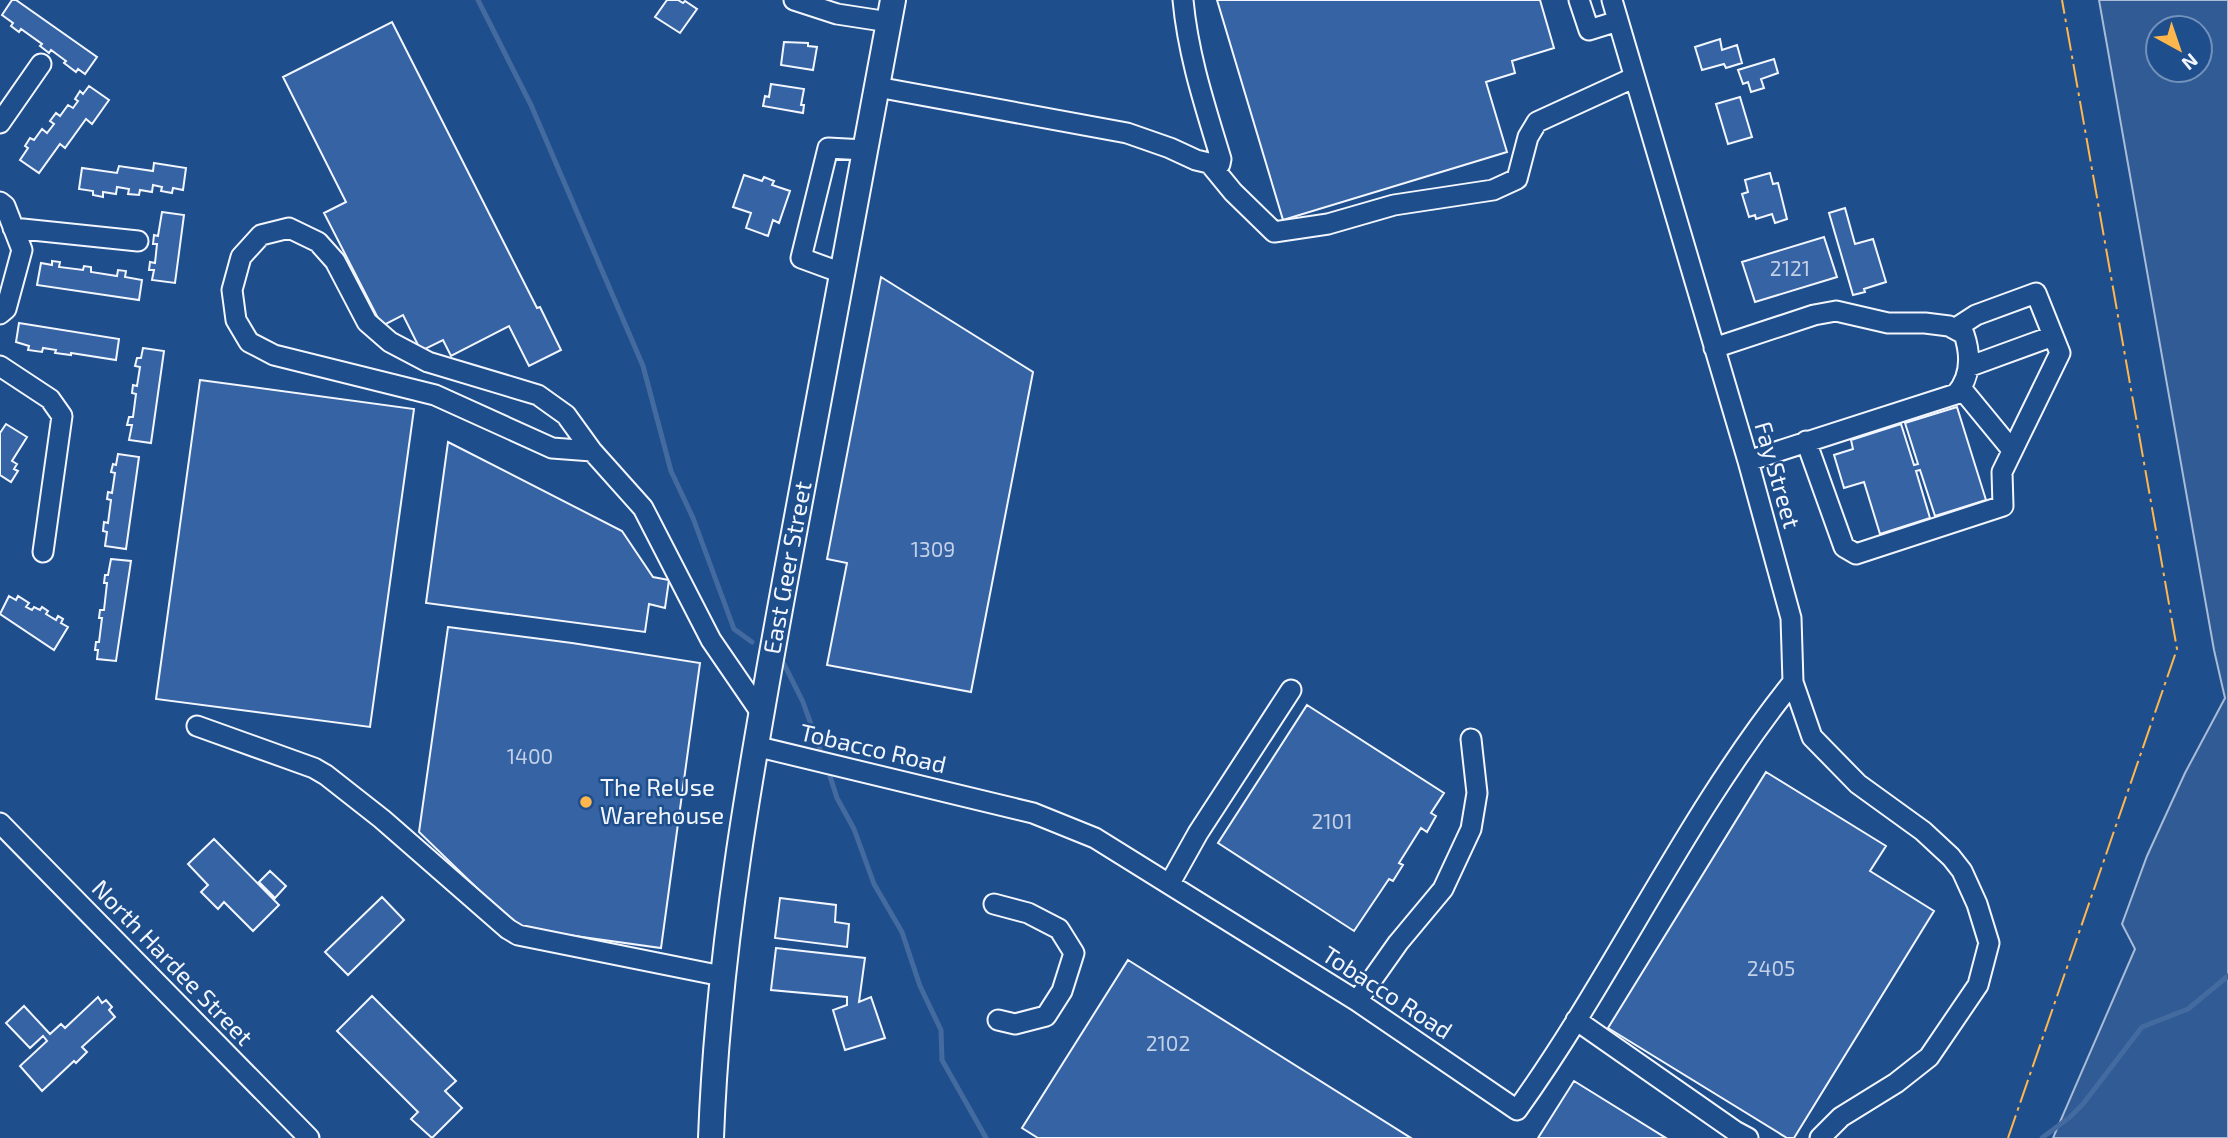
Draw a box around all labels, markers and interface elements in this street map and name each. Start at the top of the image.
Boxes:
north arrow [2144,14,2214,84]
text: N [2178,49,2203,76]
house number: 2121 [1770,255,1810,280]
street label: Fay Street [1749,418,1808,531]
street label: East Geer Street [756,478,817,656]
house number: 1309 [911,536,955,561]
street label: Tobacco Road [797,717,949,778]
house number: 1400 [507,743,553,768]
place label: The ReUse Warehouse [600,772,724,829]
marker: The ReUse Warehouse [578,794,594,810]
house number: 2101 [1311,808,1353,833]
street label: North Hardee Street [87,873,260,1051]
street label: Tobacco Road [1317,939,1458,1045]
house number: 2405 [1747,955,1795,980]
house number: 2102 [1146,1030,1190,1055]

